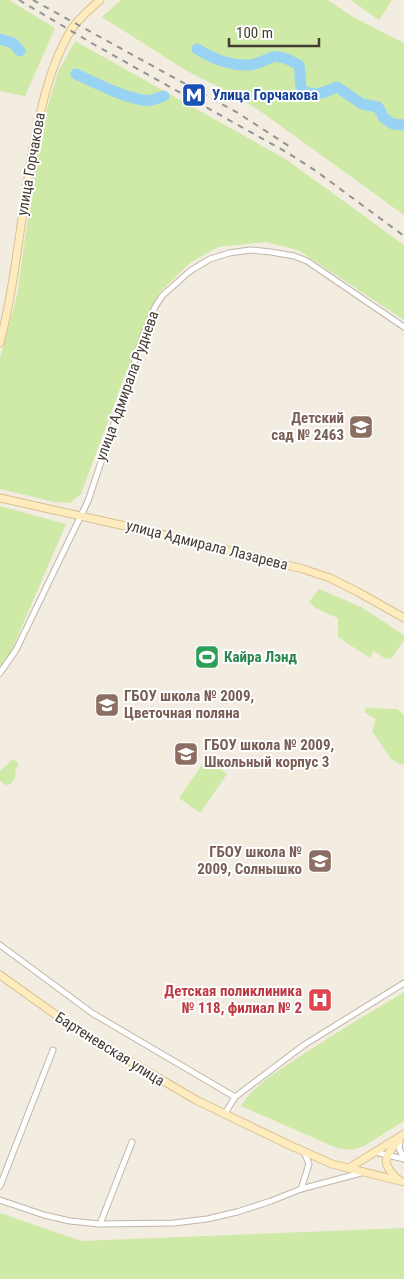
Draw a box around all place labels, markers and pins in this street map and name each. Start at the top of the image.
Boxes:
metro station icon: Улица Горчакова [181,82,207,108]
place label: Улица Горчакова [212,86,318,104]
place label: Детский сад № 2463 [271,409,344,444]
school or university icon: Детский сад № 2463 [348,414,374,440]
sports icon: Кайра Лэнд [194,644,220,670]
place label: Кайра Лэнд [224,648,297,666]
place label: ГБОУ школа № 2009, Цветочная поляна [124,687,254,722]
school or university icon: ГБОУ школа № 2009, Цветочная поляна [94,692,120,718]
place label: ГБОУ школа № 2009, Школьный корпус 3 [204,736,334,771]
school or university icon: ГБОУ школа № 2009, Школьный корпус 3 [173,741,199,767]
place label: ГБОУ школа № 2009, Солнышко [197,843,302,878]
school or university icon: ГБОУ школа № 2009, Солнышко [307,848,333,874]
place label: Детская поликлиника № 118, филиал № 2 [164,982,302,1017]
hospital icon: Детская поликлиника № 118, филиал № 2 [307,987,333,1013]

